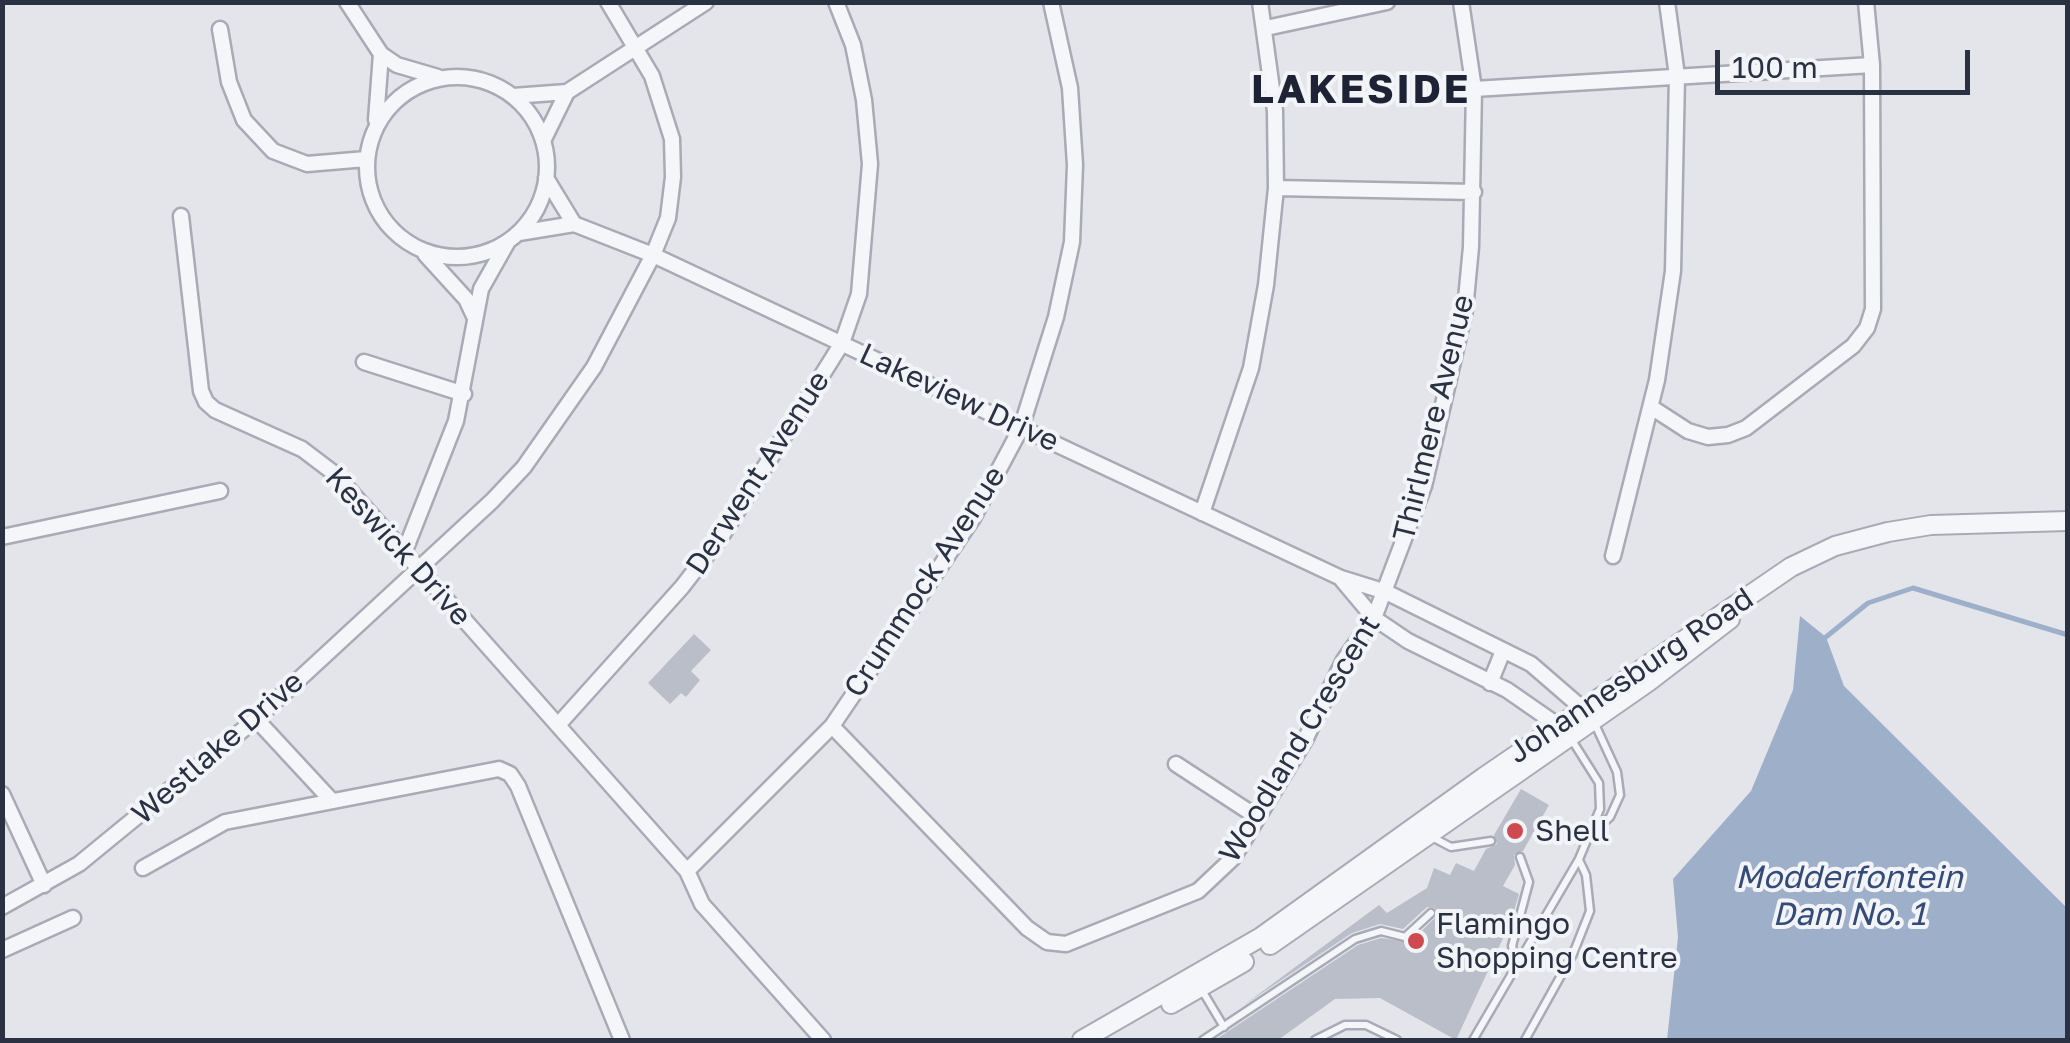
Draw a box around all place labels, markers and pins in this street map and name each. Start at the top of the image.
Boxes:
place label: Shell [1535,813,1609,849]
marker: Shell [1504,820,1526,842]
place label: Flamingo Shopping Centre [1436,906,1678,976]
marker: Flamingo Shopping Centre [1405,930,1427,952]

